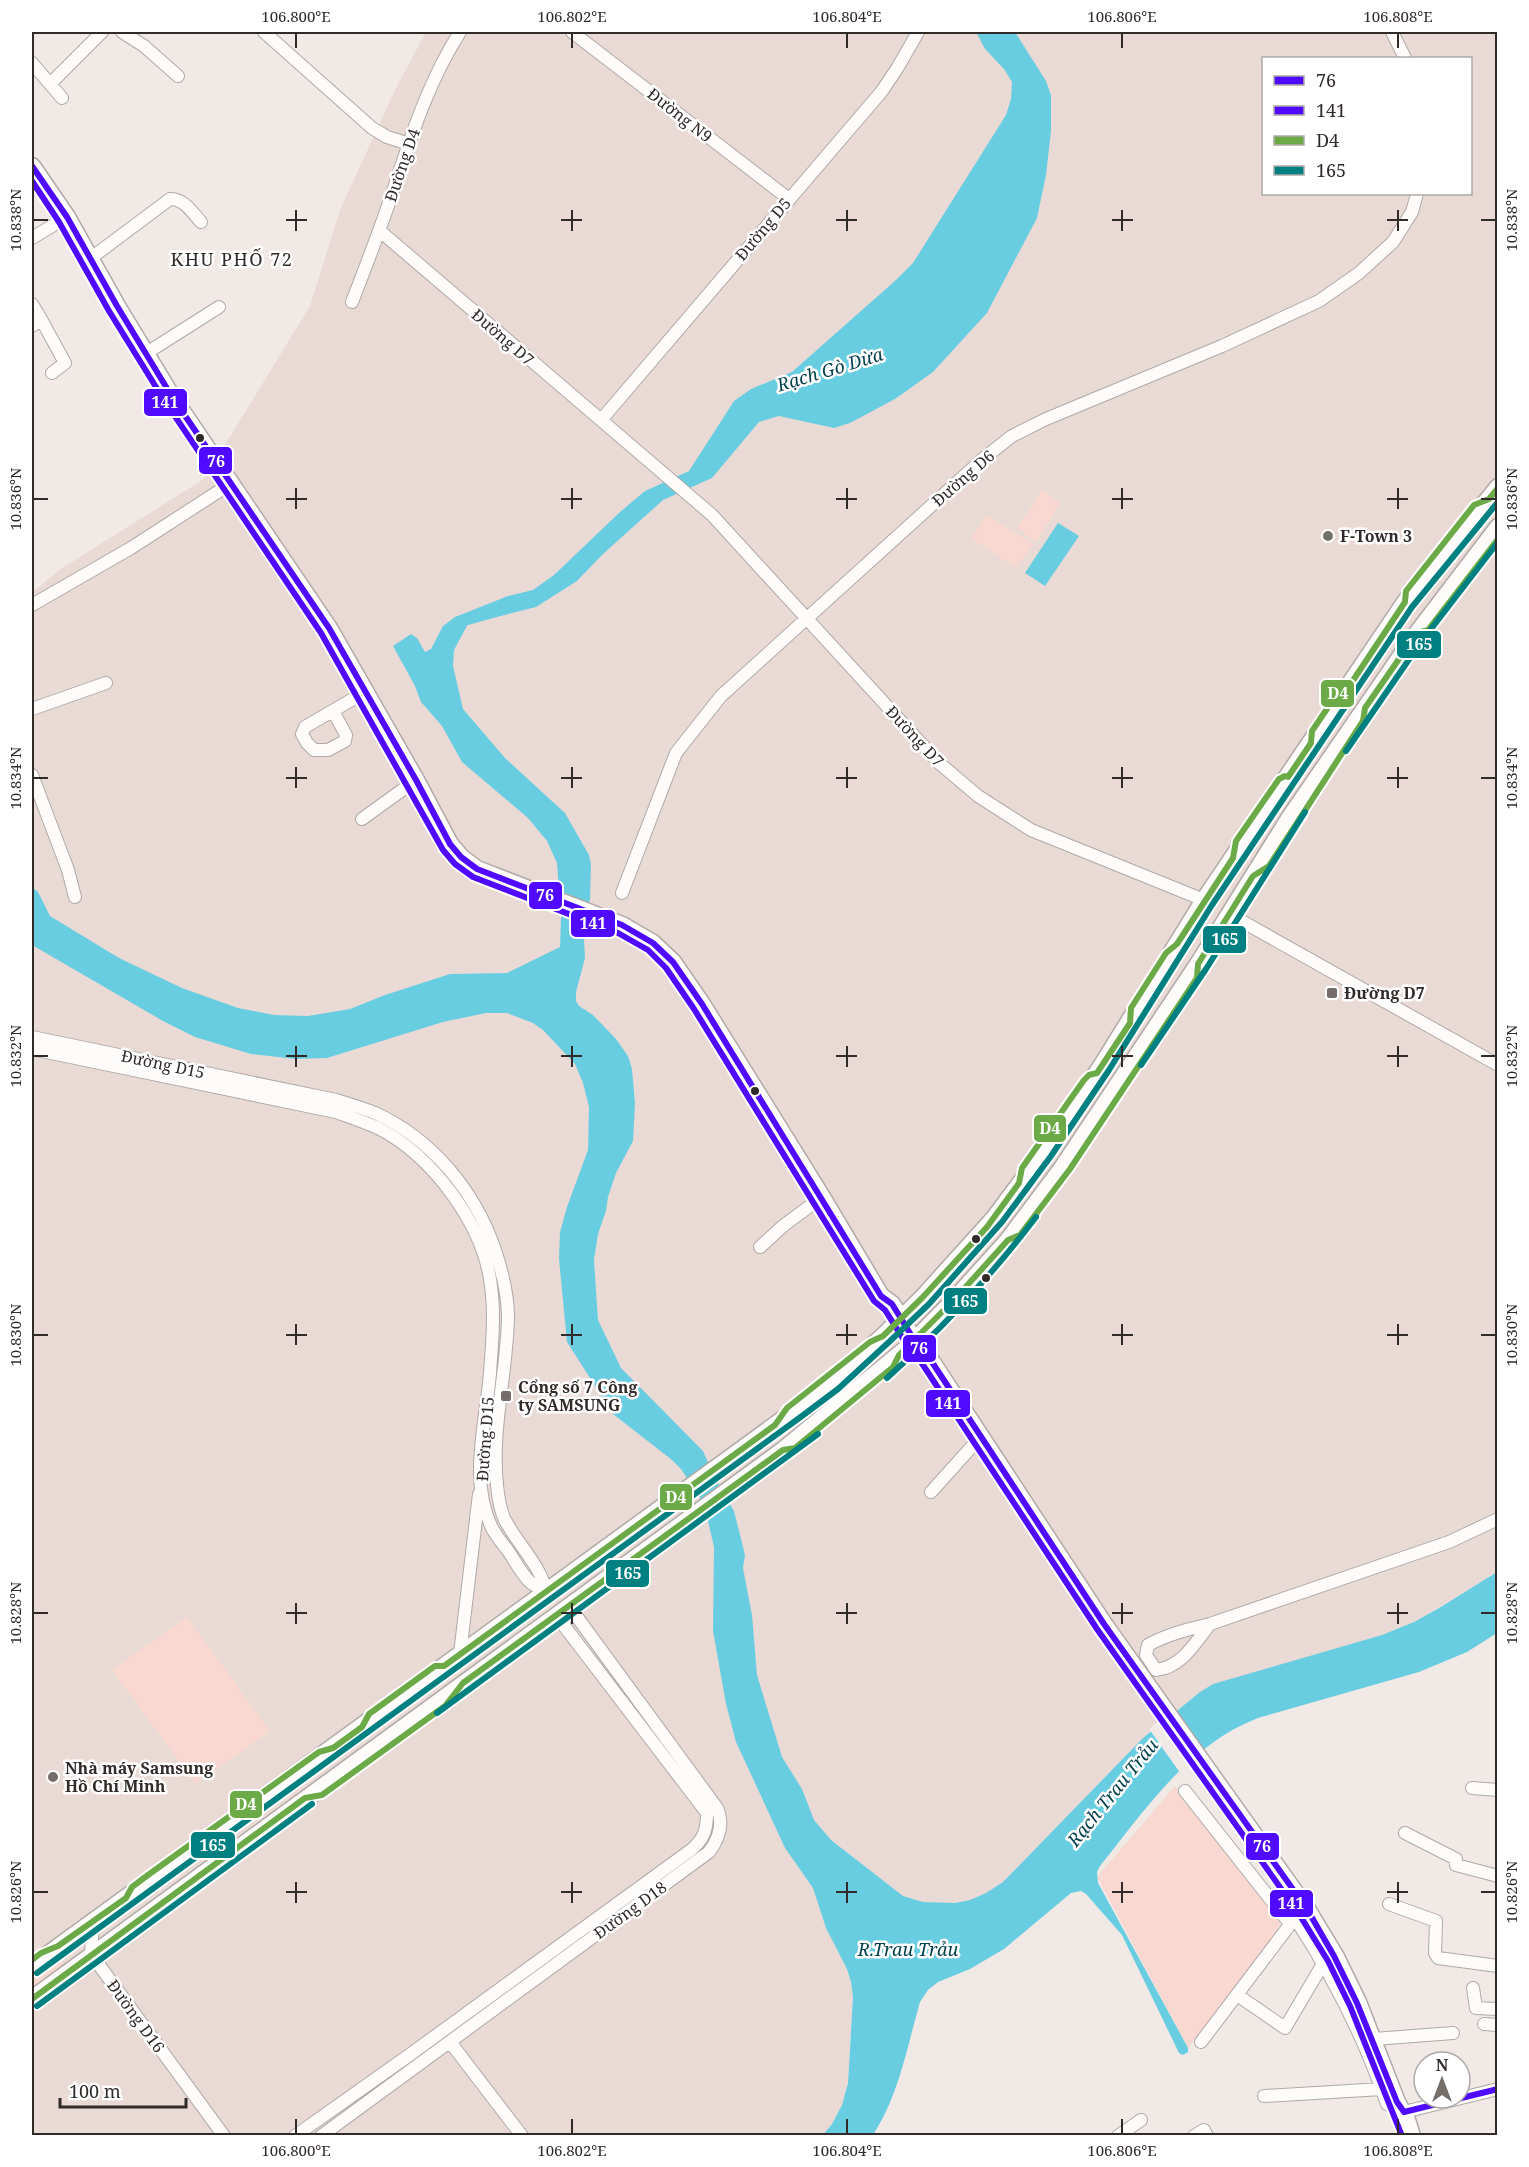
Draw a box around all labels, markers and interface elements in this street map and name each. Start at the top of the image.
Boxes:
text: 106.800°E [261,6,331,26]
text: 106.802°E [537,6,607,26]
text: 106.804°E [812,6,882,26]
text: 106.806°E [1087,6,1157,26]
text: 106.808°E [1363,6,1433,26]
legend [1262,57,1472,195]
text: 76 [1316,68,1336,92]
street label: Đường N9 [643,83,717,147]
text: 141 [1316,98,1346,122]
street label: Đường D4 [379,125,425,205]
text: D4 [1316,128,1339,152]
text: 165 [1316,158,1346,182]
text: 10.838°N [5,188,25,252]
text: 10.838°N [1501,188,1521,252]
street label: Đường D5 [730,193,796,265]
district label: KHU PHỐ 72 [171,247,293,271]
street label: Đường D7 [467,304,539,370]
water label: Rạch Gò Dừa [773,341,886,397]
line badge: 141 [143,388,188,417]
text: 141 [151,391,179,413]
unlabelled marker [194,432,206,444]
street label: Đường D6 [927,445,999,511]
line badge: 76 [198,446,233,475]
text: 76 [207,450,225,472]
text: 10.836°N [5,467,25,531]
text: 10.836°N [1501,467,1521,531]
place label: F-Town 3 [1340,525,1412,547]
marker: F-Town 3 [1321,529,1335,543]
line badge: 165 [1396,630,1442,659]
text: 165 [1405,633,1433,655]
line badge: D4 [1320,679,1355,708]
text: D4 [1327,682,1349,704]
street label: Đường D7 [881,701,949,771]
text: 10.834°N [5,746,25,810]
text: 10.834°N [1501,746,1521,810]
line badge: 76 [528,881,563,910]
text: 76 [536,884,554,906]
line badge: 141 [570,909,616,938]
text: 141 [579,912,607,934]
line badge: 165 [1202,925,1247,954]
text: 165 [1211,928,1239,950]
place label: Đường D7 [1344,982,1425,1004]
marker: Đường D7 [1325,986,1339,1000]
text: 10.832°N [5,1024,25,1088]
text: 10.832°N [1501,1024,1521,1088]
street label: Đường D15 [119,1044,207,1084]
unlabelled marker [749,1085,761,1097]
line badge: D4 [1033,1114,1067,1143]
text: D4 [1039,1117,1061,1139]
unlabelled marker [970,1233,982,1245]
unlabelled marker [980,1272,992,1284]
line badge: 165 [943,1287,988,1315]
text: 165 [951,1290,979,1312]
text: 10.830°N [5,1303,25,1367]
text: 10.830°N [1501,1303,1521,1367]
line badge: 76 [902,1334,937,1363]
text: 76 [910,1337,928,1359]
place label: Cổng số 7 Công ty SAMSUNG [518,1376,637,1416]
marker: Cổng số 7 Công ty SAMSUNG [499,1389,513,1403]
line badge: 141 [925,1389,971,1418]
text: 141 [934,1392,962,1414]
street label: Đường D15 [471,1396,499,1482]
line badge: D4 [659,1483,693,1511]
text: D4 [665,1486,687,1508]
line badge: 165 [605,1559,650,1588]
text: 165 [614,1562,642,1584]
text: 10.828°N [5,1581,25,1645]
text: 10.828°N [1501,1581,1521,1645]
water label: Rạch Trau Trảu [1061,1733,1163,1852]
place label: Nhà máy Samsung Hồ Chí Minh [65,1757,213,1797]
marker: Nhà máy Samsung Hồ Chí Minh [46,1770,60,1784]
line badge: D4 [229,1790,263,1819]
text: D4 [235,1793,257,1815]
line badge: 165 [190,1831,236,1859]
line badge: 76 [1245,1832,1280,1861]
text: 165 [199,1834,227,1856]
text: 76 [1253,1835,1271,1857]
text: 10.826°N [5,1860,25,1924]
text: 10.826°N [1501,1860,1521,1924]
street label: Đường D18 [589,1876,671,1944]
line badge: 141 [1269,1889,1314,1918]
text: 141 [1277,1892,1305,1914]
water label: R.Trau Trảu [857,1937,958,1961]
street label: Đường D16 [102,1975,170,2057]
north arrow [1412,2050,1472,2110]
text: N [1436,2054,1449,2076]
scale bar [60,2071,186,2109]
text: 100 m [69,2079,121,2103]
text: 106.800°E [261,2140,331,2160]
text: 106.802°E [537,2140,607,2160]
text: 106.804°E [812,2140,882,2160]
text: 106.806°E [1087,2140,1157,2160]
text: 106.808°E [1363,2140,1433,2160]

